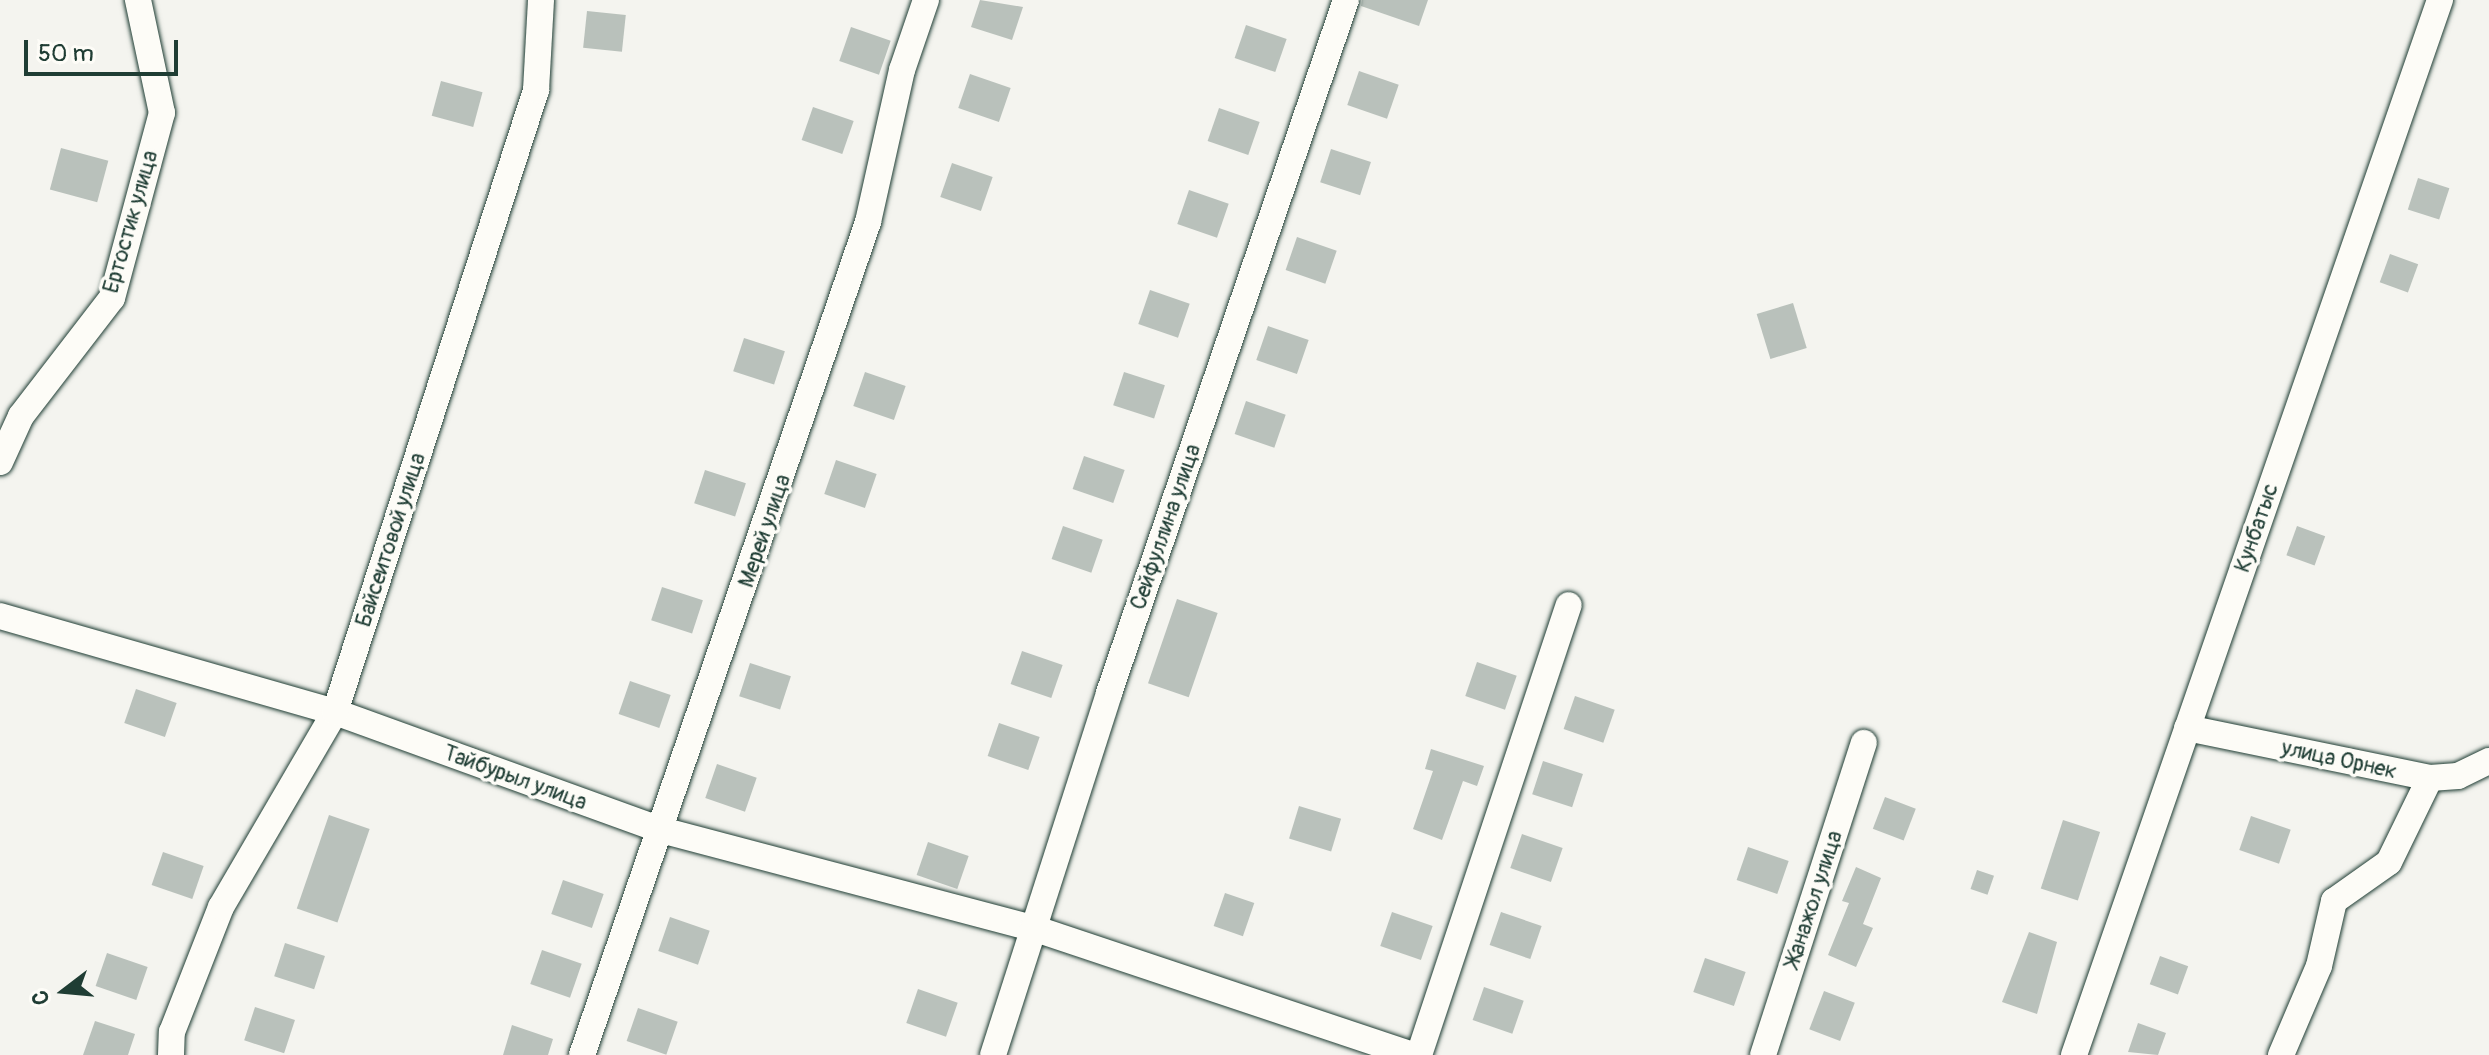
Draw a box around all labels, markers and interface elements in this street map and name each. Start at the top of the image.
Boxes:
scale bar [28,24,182,74]
text: 50 m [38,39,94,68]
street label: Ертостик улица [98,148,164,296]
street label: Сейфуллина улица [1125,441,1207,613]
street label: Байсеитовой улица [350,450,432,630]
street label: Мерей улица [733,471,797,591]
street label: Кунбатыс [2230,480,2284,576]
street label: улица Орнек [2279,735,2399,785]
street label: Тайбурыл улица [440,740,590,816]
street label: Жанажол улица [1780,828,1848,970]
north arrow [24,951,104,1031]
text: С [26,987,56,1008]

